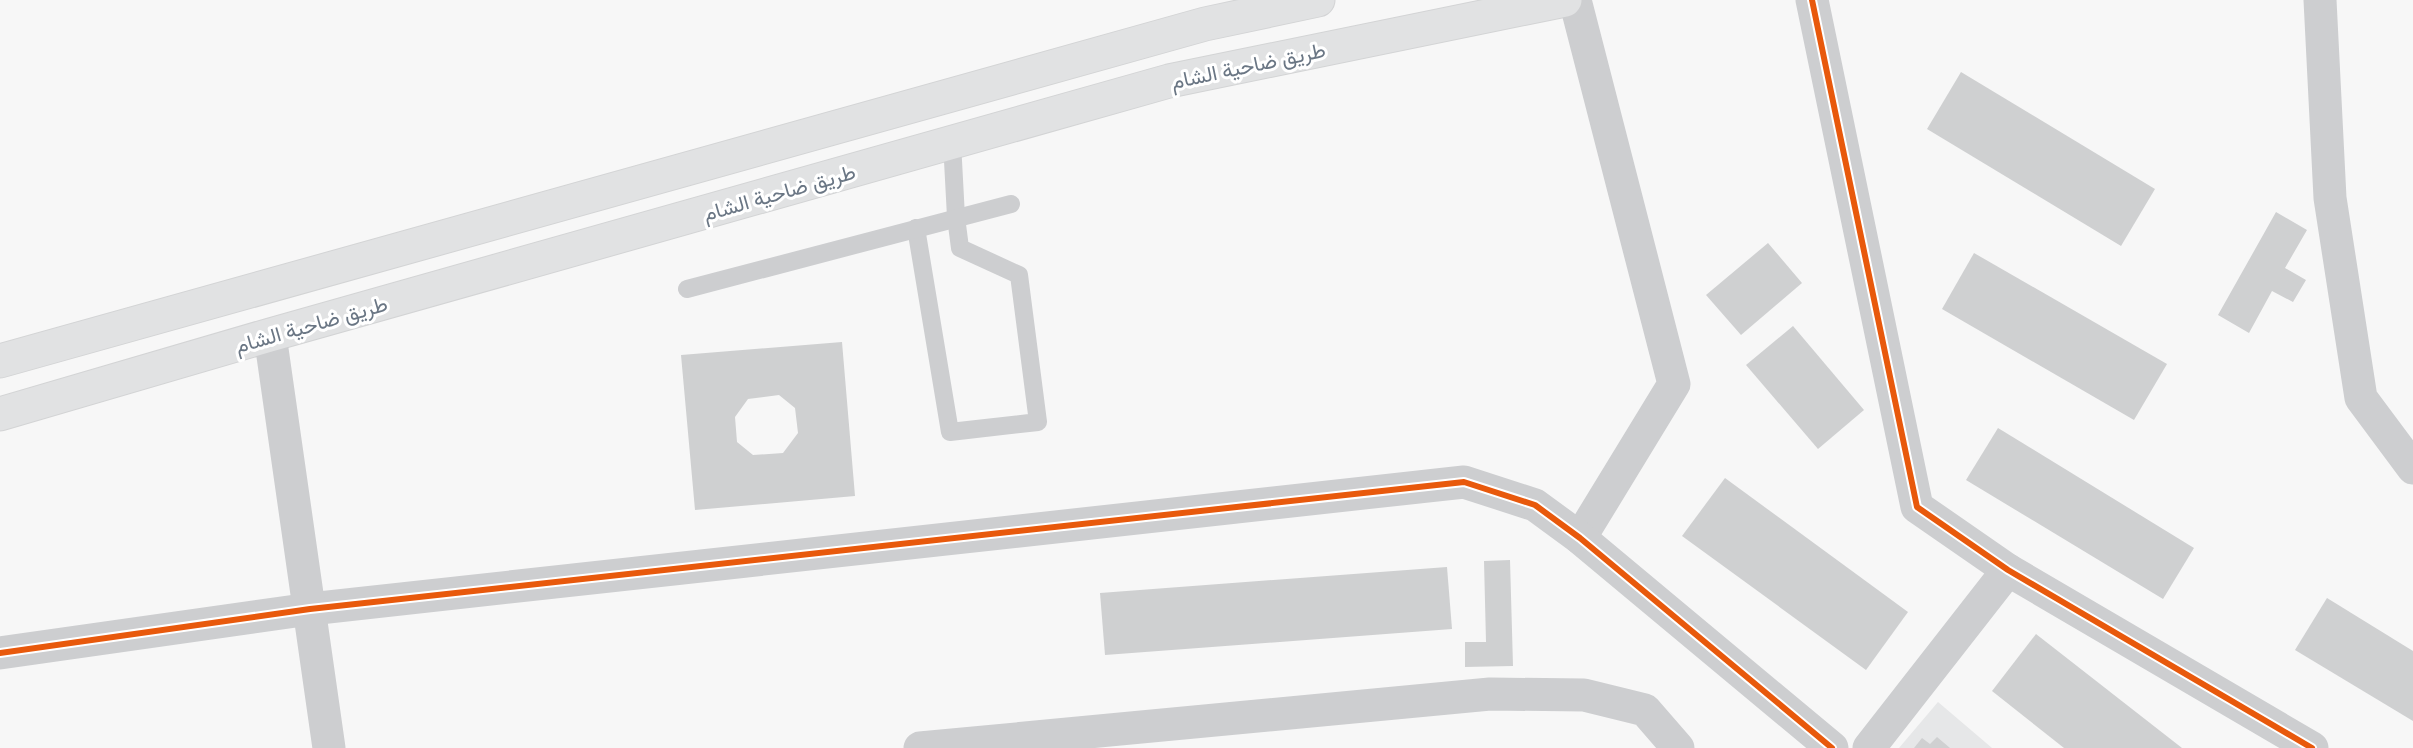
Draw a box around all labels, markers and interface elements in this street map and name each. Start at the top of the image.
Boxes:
street label: طريق ضاحية الشام [1168,36,1328,96]
street label: طريق ضاحية الشام [700,158,859,228]
street label: طريق ضاحية الشام [232,290,391,360]

